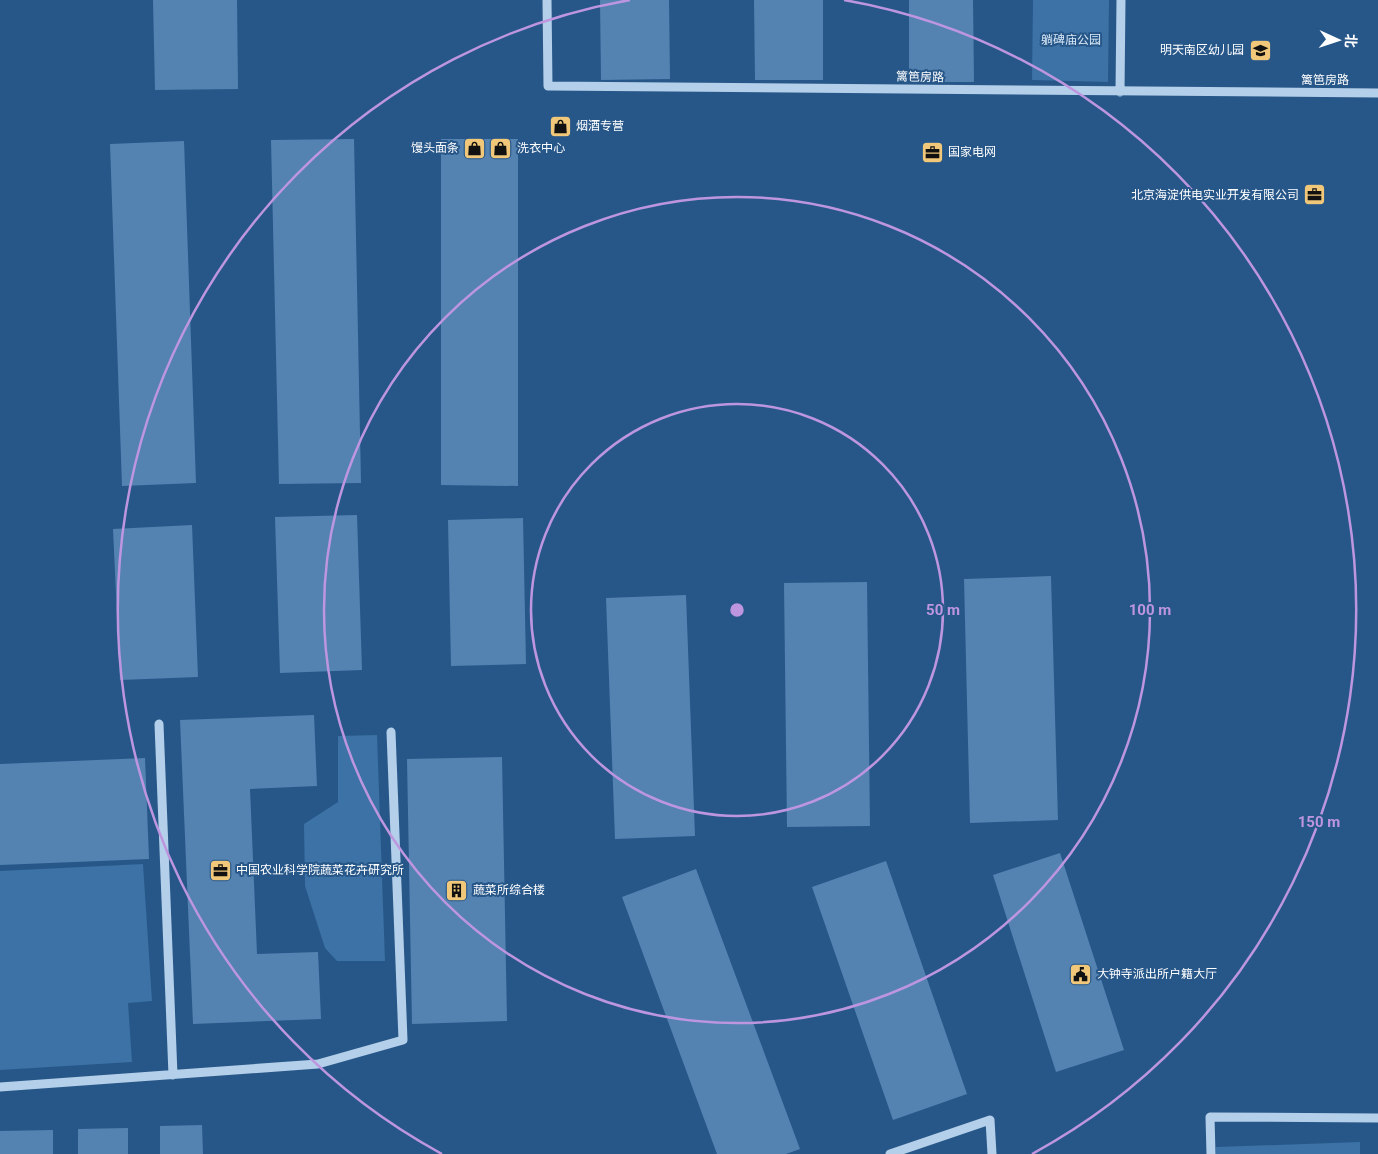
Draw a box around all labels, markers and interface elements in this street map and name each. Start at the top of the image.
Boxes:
north arrow [1313,15,1363,65]
park label: 躺碑庙公园 [1041,33,1101,47]
text: 北 [1343,33,1359,48]
school or university icon: 明天南区幼儿园 [1248,38,1272,62]
place label: 明天南区幼儿园 [1160,43,1244,57]
street label: 篱笆房路 [896,70,944,84]
street label: 篱笆房路 [1301,73,1349,87]
shop icon: 烟酒专营 [548,114,572,138]
place label: 烟酒专营 [576,119,624,133]
shop icon: 馒头面条 [463,136,487,160]
shop icon: 洗衣中心 [489,136,513,160]
office icon: 国家电网 [920,140,944,164]
place label: 馒头面条 [411,141,459,155]
place label: 洗衣中心 [517,141,565,155]
place label: 国家电网 [948,145,996,159]
office icon: 北京海淀供电实业开发有限公司 [1303,183,1327,207]
place label: 北京海淀供电实业开发有限公司 [1131,188,1299,202]
centre of rings [728,601,746,619]
text: 50 m [926,601,960,619]
text: 100 m [1129,601,1171,619]
text: 150 m [1298,813,1340,831]
office icon: 中国农业科学院蔬菜花卉研究所 [208,858,232,882]
place label: 中国农业科学院蔬菜花卉研究所 [236,863,404,877]
building icon: 蔬菜所综合楼 [445,878,469,902]
place label: 蔬菜所综合楼 [473,883,545,897]
public building icon: 大钟寺派出所户籍大厅 [1069,962,1093,986]
place label: 大钟寺派出所户籍大厅 [1097,967,1217,981]

